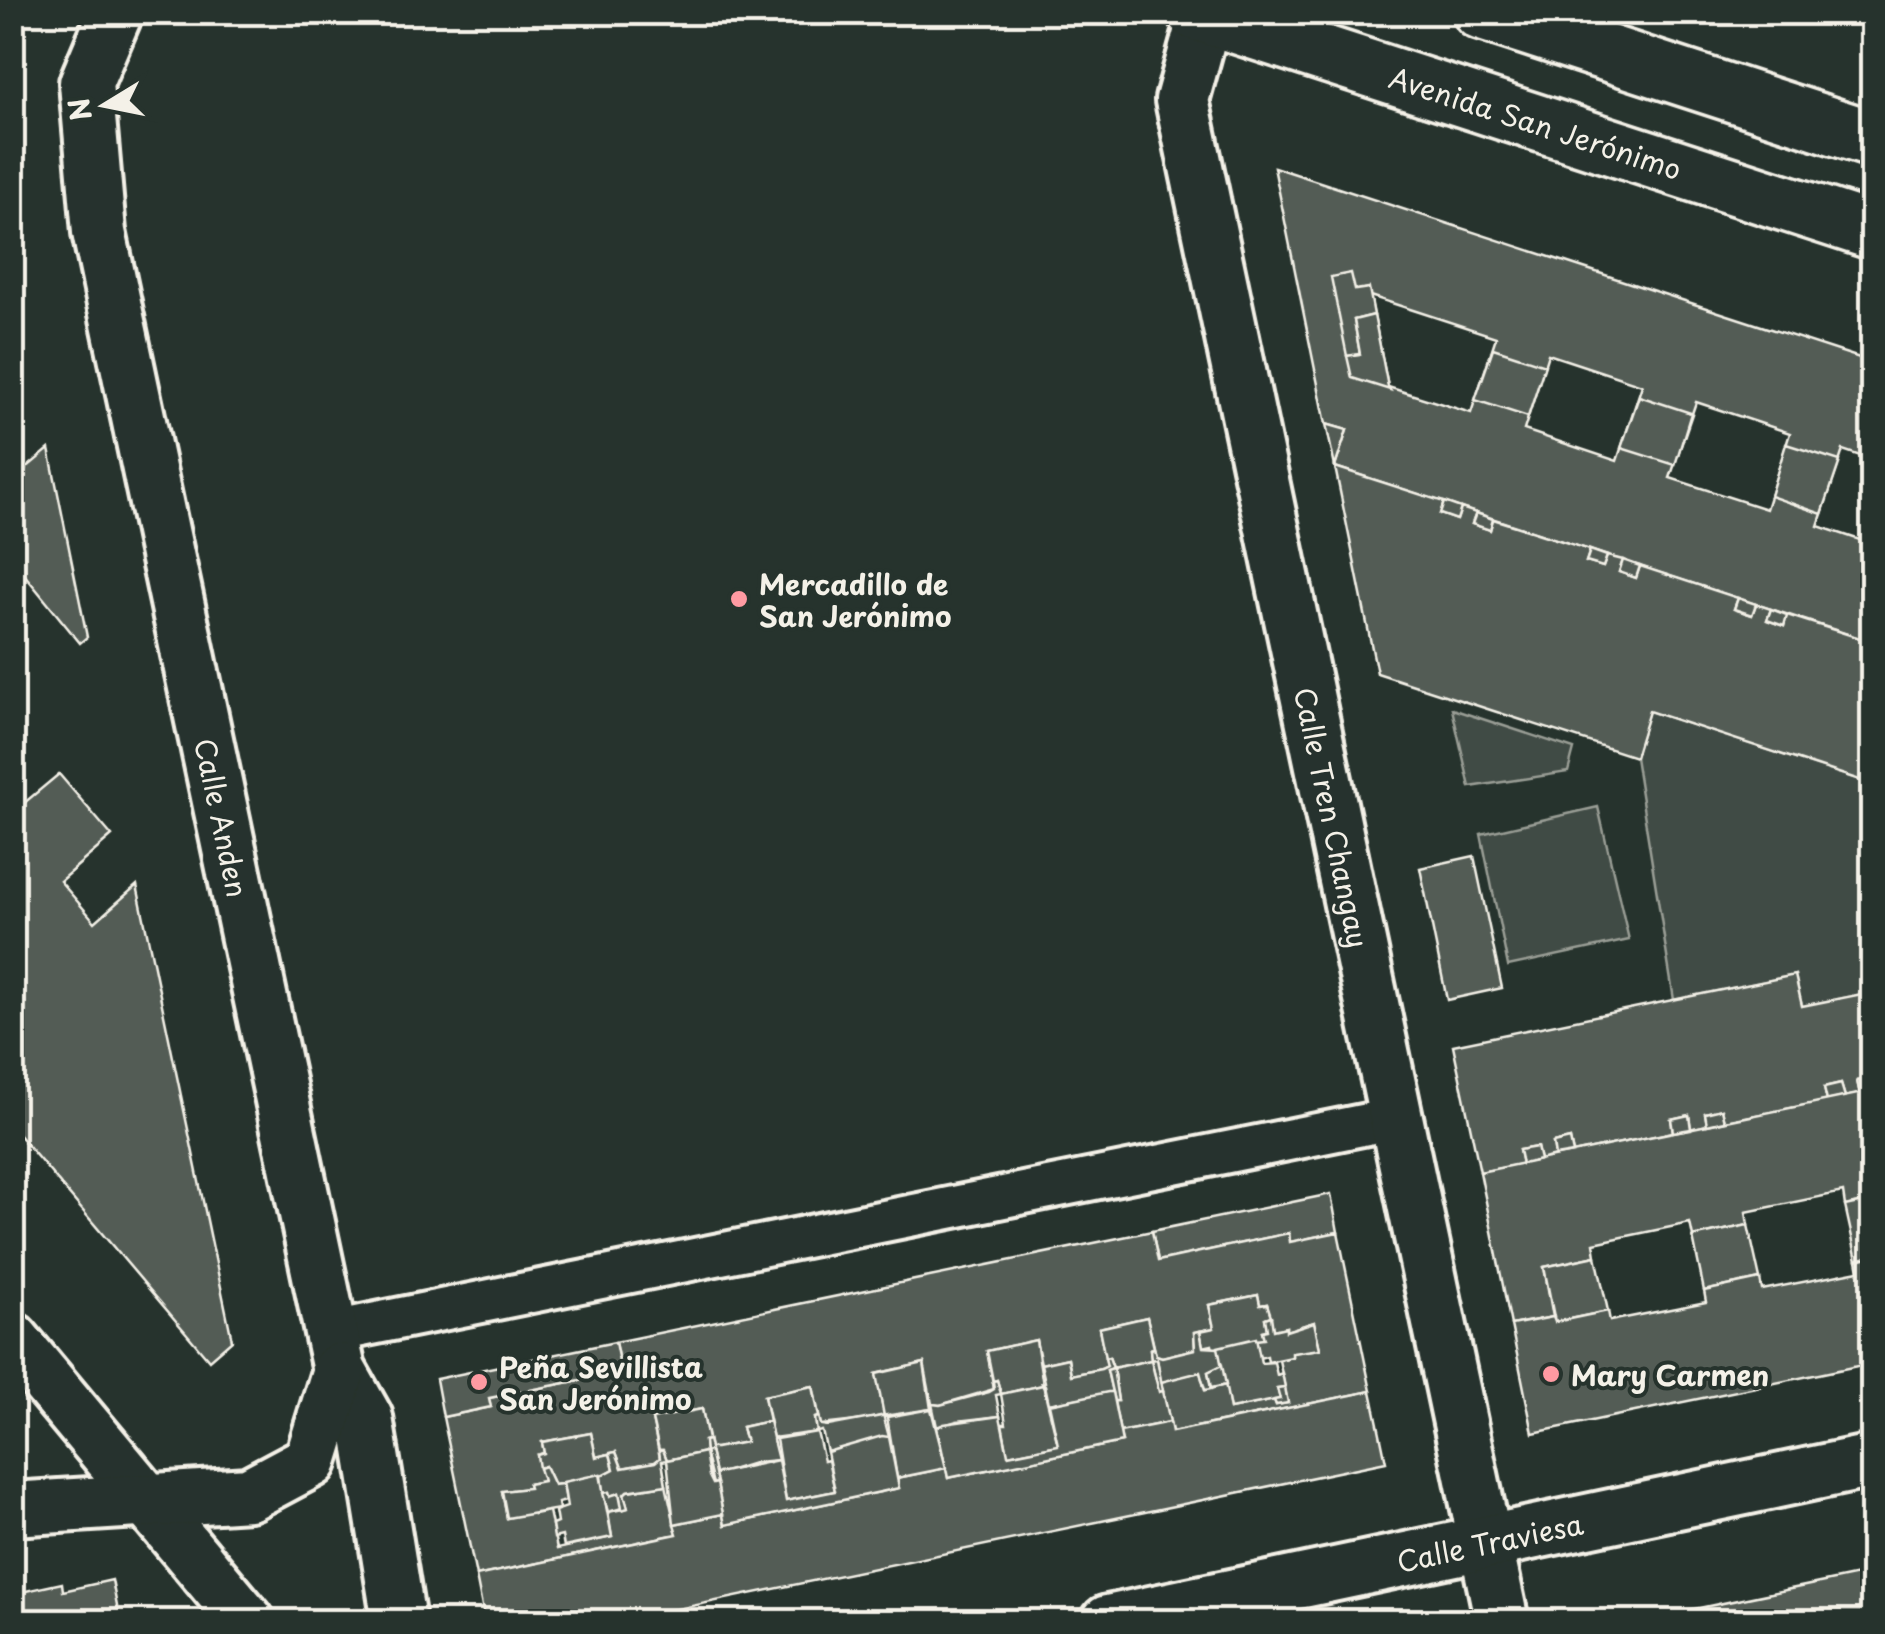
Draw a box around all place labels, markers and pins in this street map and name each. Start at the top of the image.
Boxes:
place label: Mercadillo de San Jerónimo [759,562,951,637]
marker: Mercadillo de San Jerónimo [728,588,750,610]
place label: Peña Sevillista San Jerónimo [499,1345,703,1420]
place label: Mary Carmen [1571,1353,1769,1396]
marker: Mary Carmen [1540,1363,1562,1385]
marker: Peña Sevillista San Jerónimo [468,1371,490,1393]

